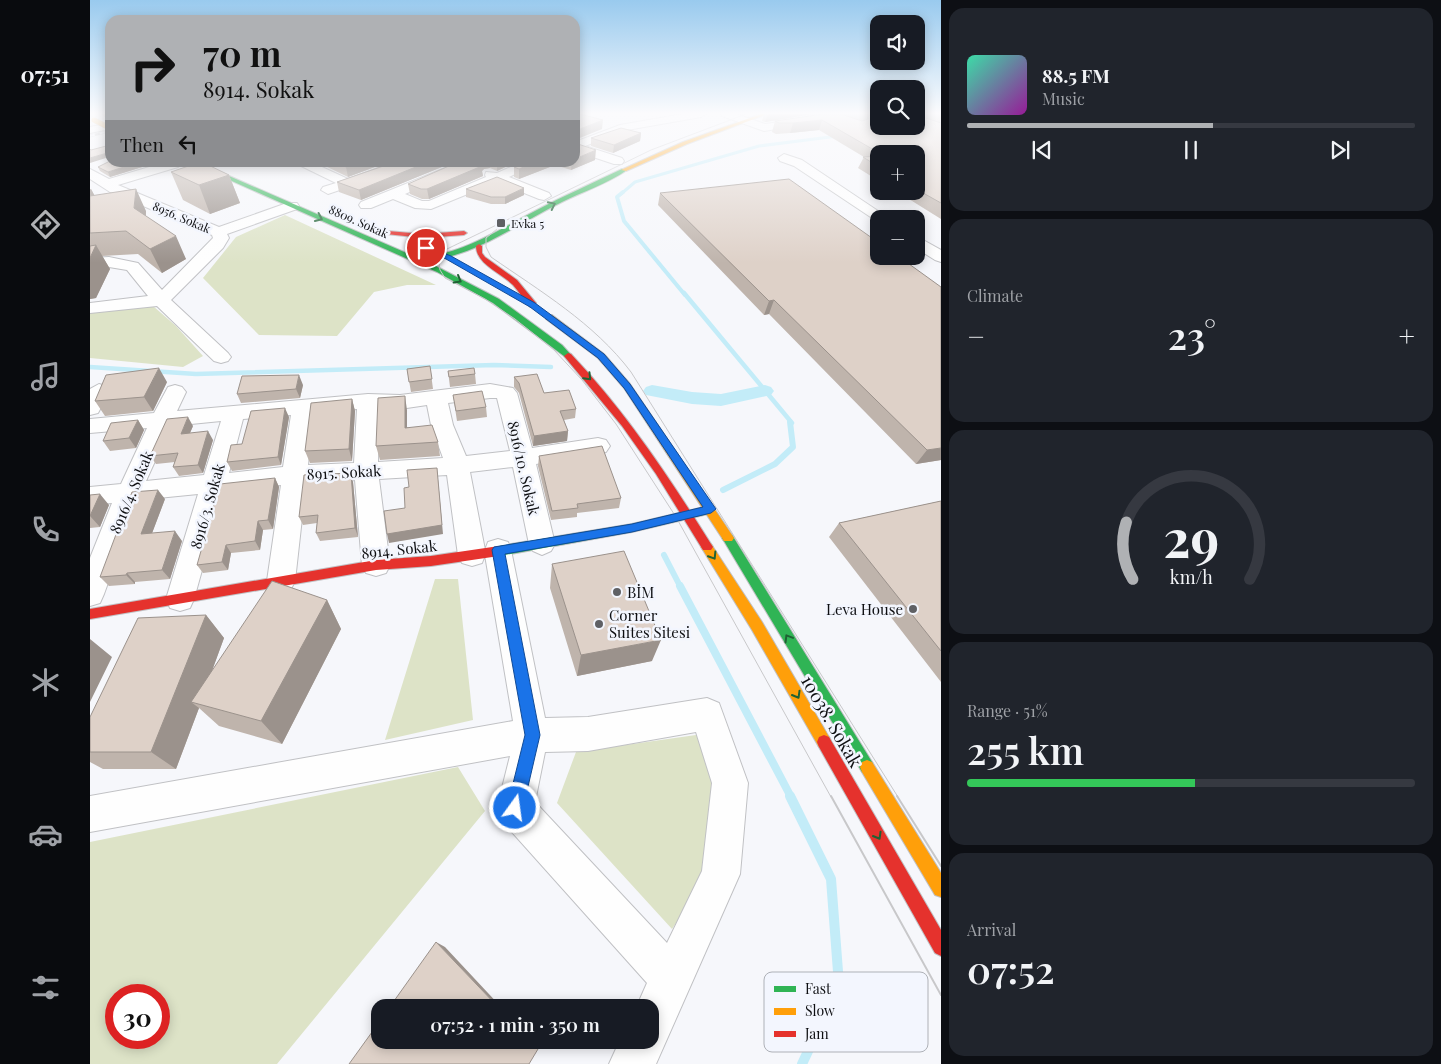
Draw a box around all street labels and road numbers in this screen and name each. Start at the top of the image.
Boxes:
street label: 8956. Sokak [151,198,214,237]
street label: 8809. Sokak [327,201,392,241]
street label: 8916/10. Sokak [503,419,545,518]
street label: 8916/4. Sokak [105,447,158,537]
street label: 8916/3. Sokak [185,460,229,551]
street label: 8915. Sokak [306,460,382,484]
street label: 8914. Sokak [360,535,439,563]
street label: 10038. Sokak [796,671,868,772]

